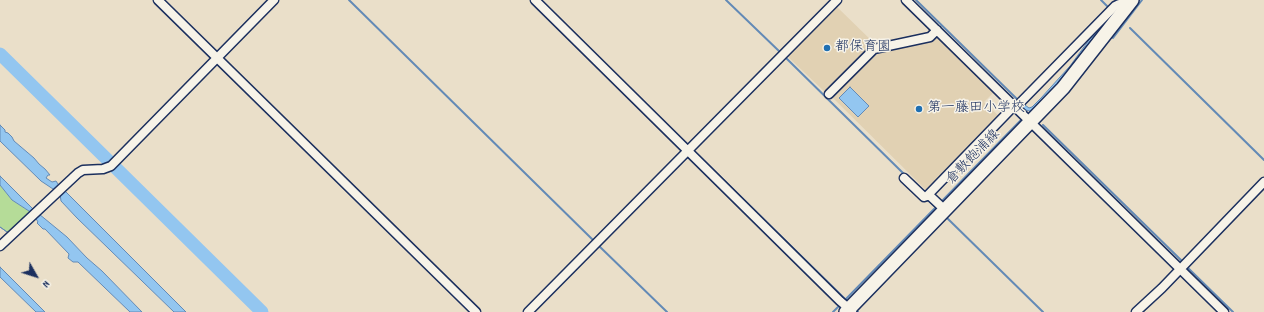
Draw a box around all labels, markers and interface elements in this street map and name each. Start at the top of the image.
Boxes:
place label: 都保育園 [835,40,891,56]
marker: 都保育園 [822,43,832,53]
place label: 第一藤田小学校 [927,101,1025,117]
marker: 第一藤田小学校 [914,104,924,114]
street label: 倉敷飽浦線 [944,127,1004,189]
north arrow [16,256,56,296]
text: N [37,276,53,291]

